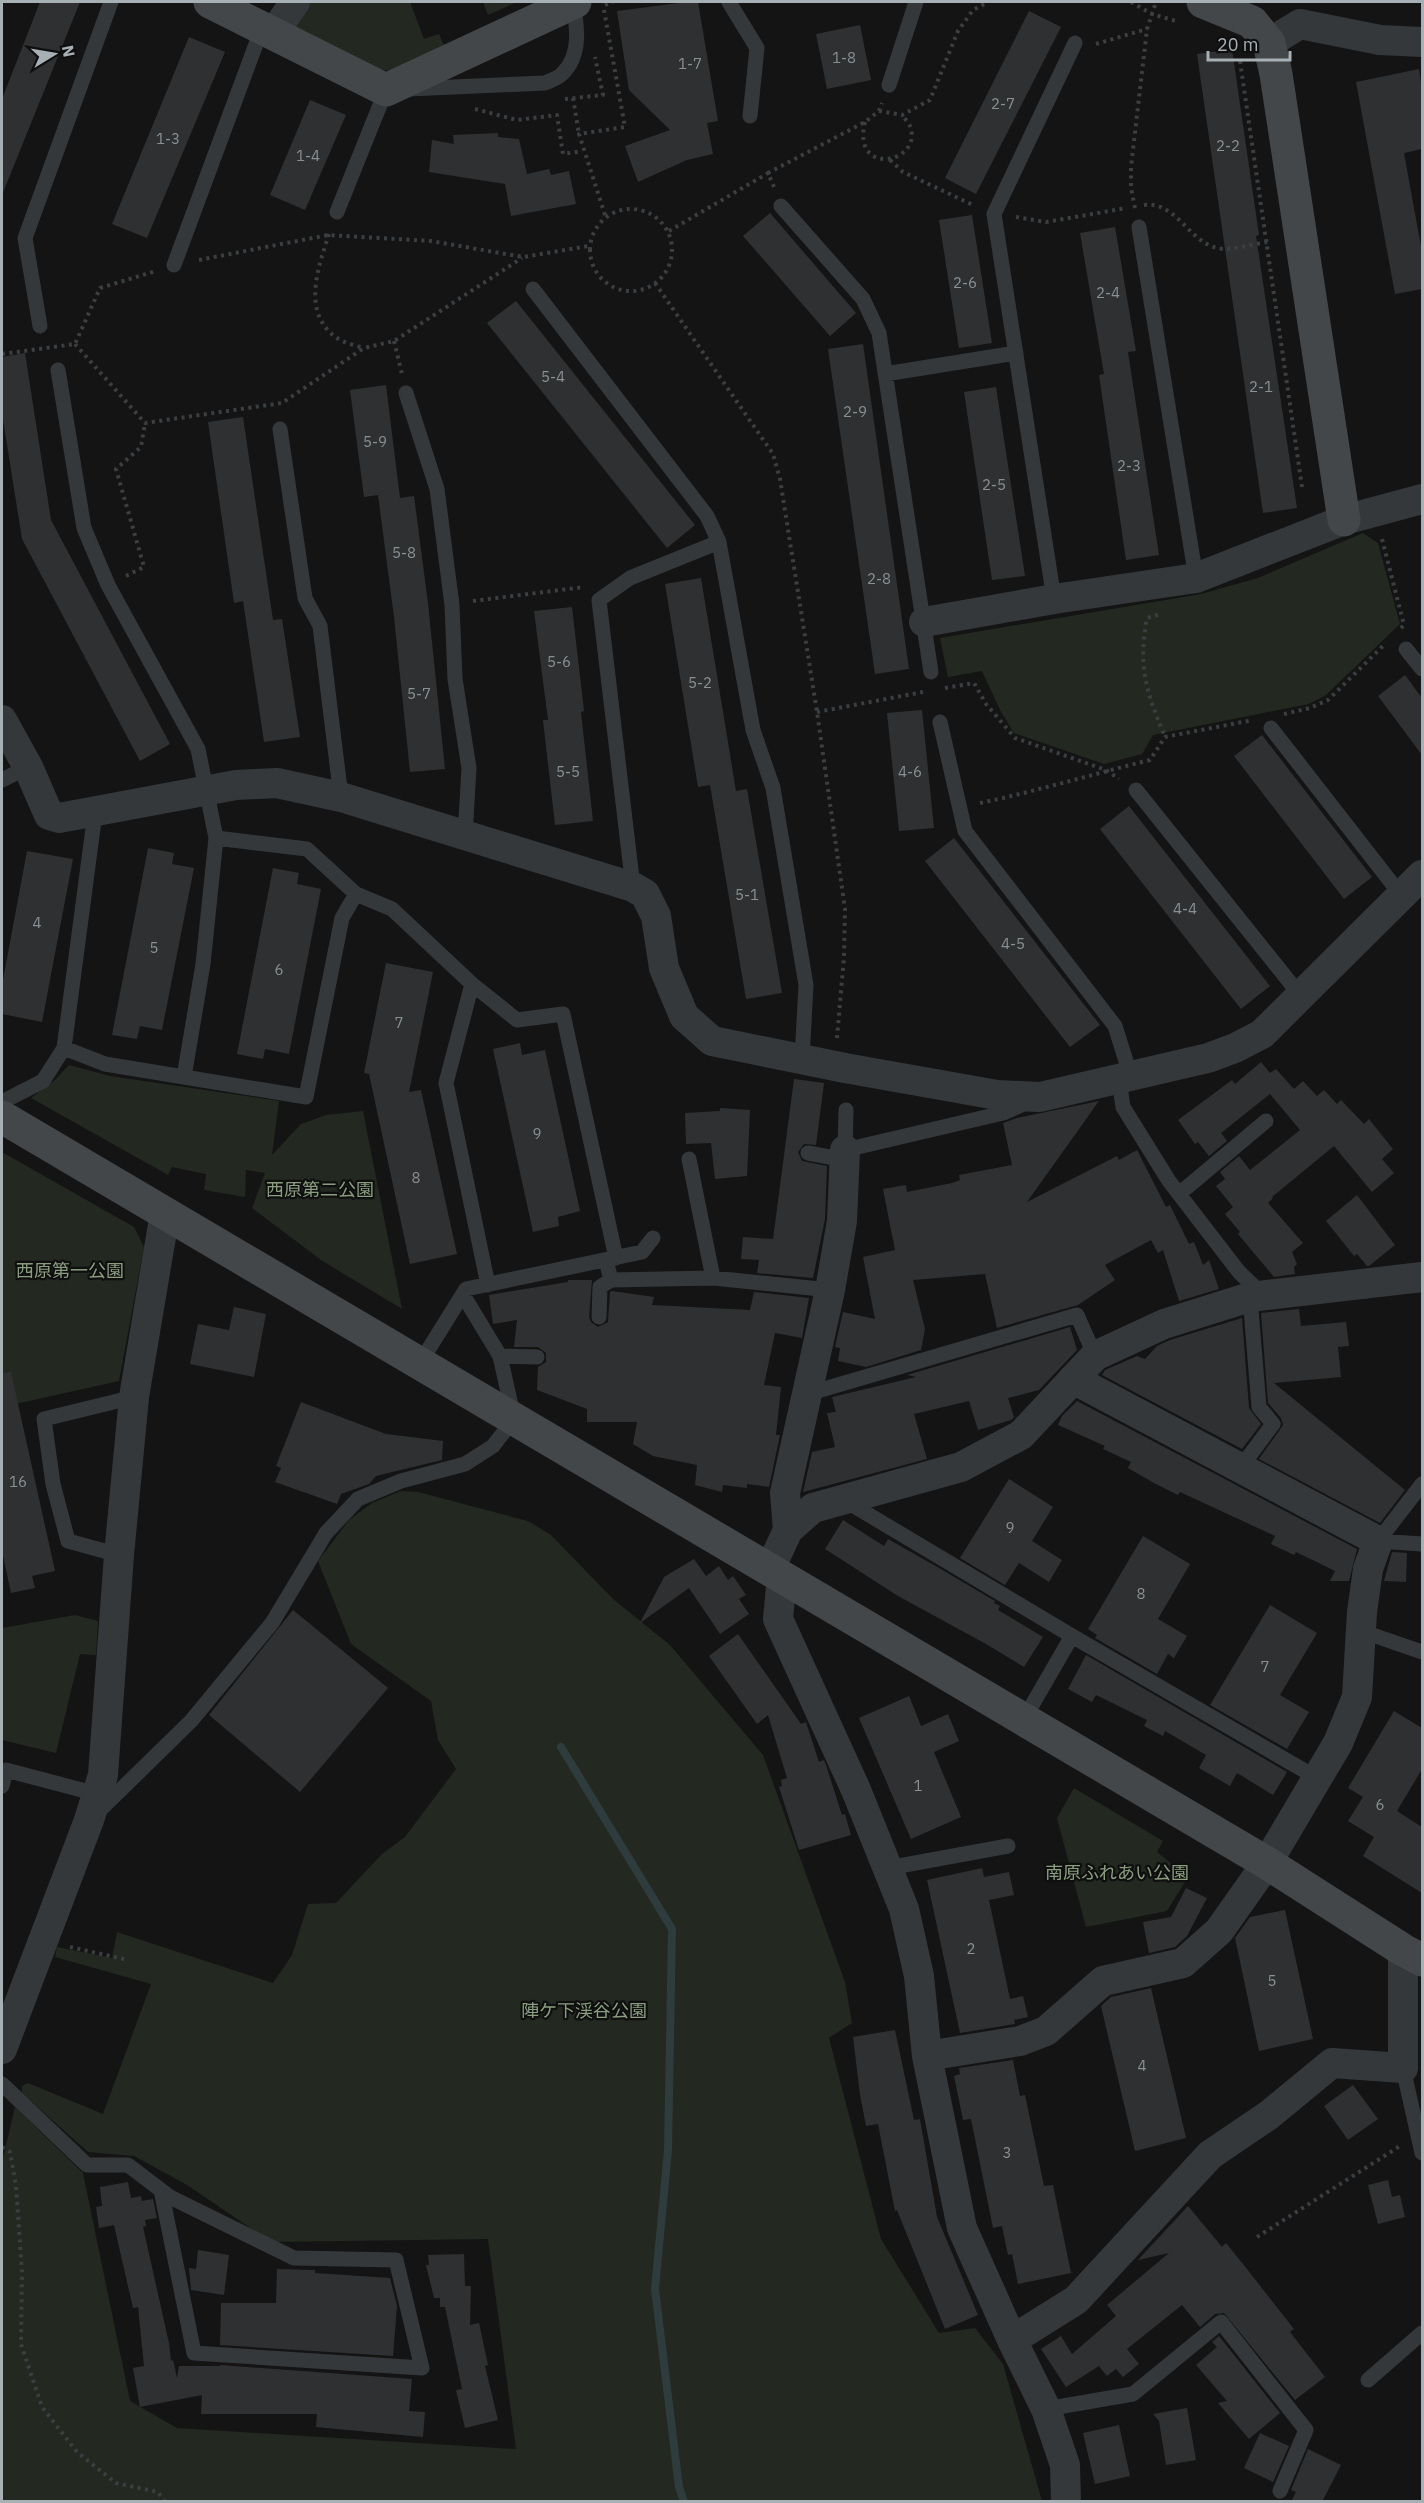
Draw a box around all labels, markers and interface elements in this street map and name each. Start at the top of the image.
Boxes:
north arrow [24,24,84,84]
scale bar [1208,24,1290,62]
text: 20 m [1217,33,1259,56]
text: N [58,44,80,59]
house number: 1-8 [832,48,856,67]
house number: 1-7 [678,54,702,73]
house number: 2-7 [991,94,1015,113]
house number: 1-3 [156,129,180,148]
house number: 2-2 [1216,136,1240,155]
house number: 1-4 [296,146,320,165]
house number: 2-6 [953,273,977,292]
house number: 2-4 [1096,283,1120,302]
house number: 5-4 [541,367,565,386]
house number: 2-1 [1249,377,1273,396]
house number: 2-9 [843,402,867,421]
house number: 5-9 [363,432,387,451]
house number: 2-3 [1117,456,1141,475]
house number: 2-5 [982,475,1006,494]
house number: 5-8 [392,543,416,562]
house number: 2-8 [867,569,891,588]
house number: 5-6 [547,652,571,671]
house number: 5-2 [688,673,712,692]
house number: 5-7 [407,684,431,703]
house number: 5-5 [556,762,580,781]
house number: 4-6 [898,762,922,781]
house number: 5-1 [735,885,759,904]
house number: 4-4 [1173,899,1197,918]
house number: 4 [32,913,42,932]
house number: 4-5 [1001,934,1025,953]
house number: 5 [149,938,159,957]
house number: 6 [274,960,284,979]
house number: 7 [394,1013,404,1032]
house number: 9 [532,1124,542,1143]
house number: 8 [411,1168,421,1187]
park label: 西原第二公園 [266,1178,374,1201]
park label: 西原第一公園 [16,1259,124,1282]
house number: 16 [9,1472,27,1491]
house number: 9 [1005,1518,1015,1537]
house number: 8 [1136,1584,1146,1603]
house number: 7 [1260,1657,1270,1676]
house number: 1 [913,1776,923,1795]
house number: 6 [1375,1795,1385,1814]
park label: 南原ふれあい公園 [1045,1861,1189,1884]
house number: 2 [966,1939,976,1958]
house number: 5 [1267,1971,1277,1990]
park label: 陣ケ下渓谷公園 [521,1999,647,2022]
house number: 4 [1137,2056,1147,2075]
house number: 3 [1002,2143,1012,2162]

